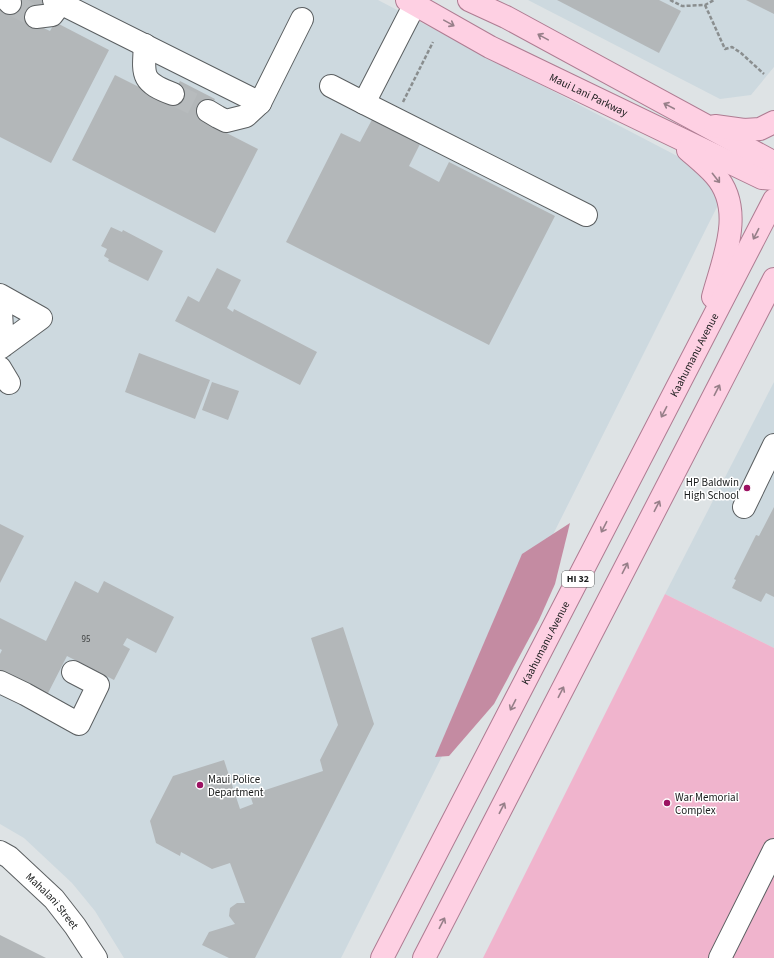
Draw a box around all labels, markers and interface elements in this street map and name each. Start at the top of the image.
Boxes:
one-way arrow [443,20,455,28]
one-way arrow [537,33,549,41]
street label: Maui Lani Parkway [547,69,630,120]
one-way arrow [664,102,676,109]
one-way arrow [712,172,721,183]
one-way arrow [752,228,759,240]
street label: Kaahumanu Avenue [666,310,722,399]
one-way arrow [714,384,721,396]
one-way arrow [660,406,667,418]
place label: HP Baldwin High School [684,475,739,503]
marker: HP Baldwin High School [742,483,752,493]
one-way arrow [654,500,661,512]
one-way arrow [600,521,608,533]
one-way arrow [622,563,629,575]
road number: HI 32 [562,571,594,587]
street label: Kaahumanu Avenue [517,598,573,687]
house number: 95 [82,633,91,646]
one-way arrow [558,686,565,698]
one-way arrow [508,699,516,711]
place label: Maui Police Department [208,772,264,800]
marker: Maui Police Department [195,780,205,790]
place label: War Memorial Complex [675,790,739,818]
marker: War Memorial Complex [662,798,672,808]
one-way arrow [498,802,506,814]
street label: Mahalani Street [23,869,82,932]
one-way arrow [439,918,446,930]

